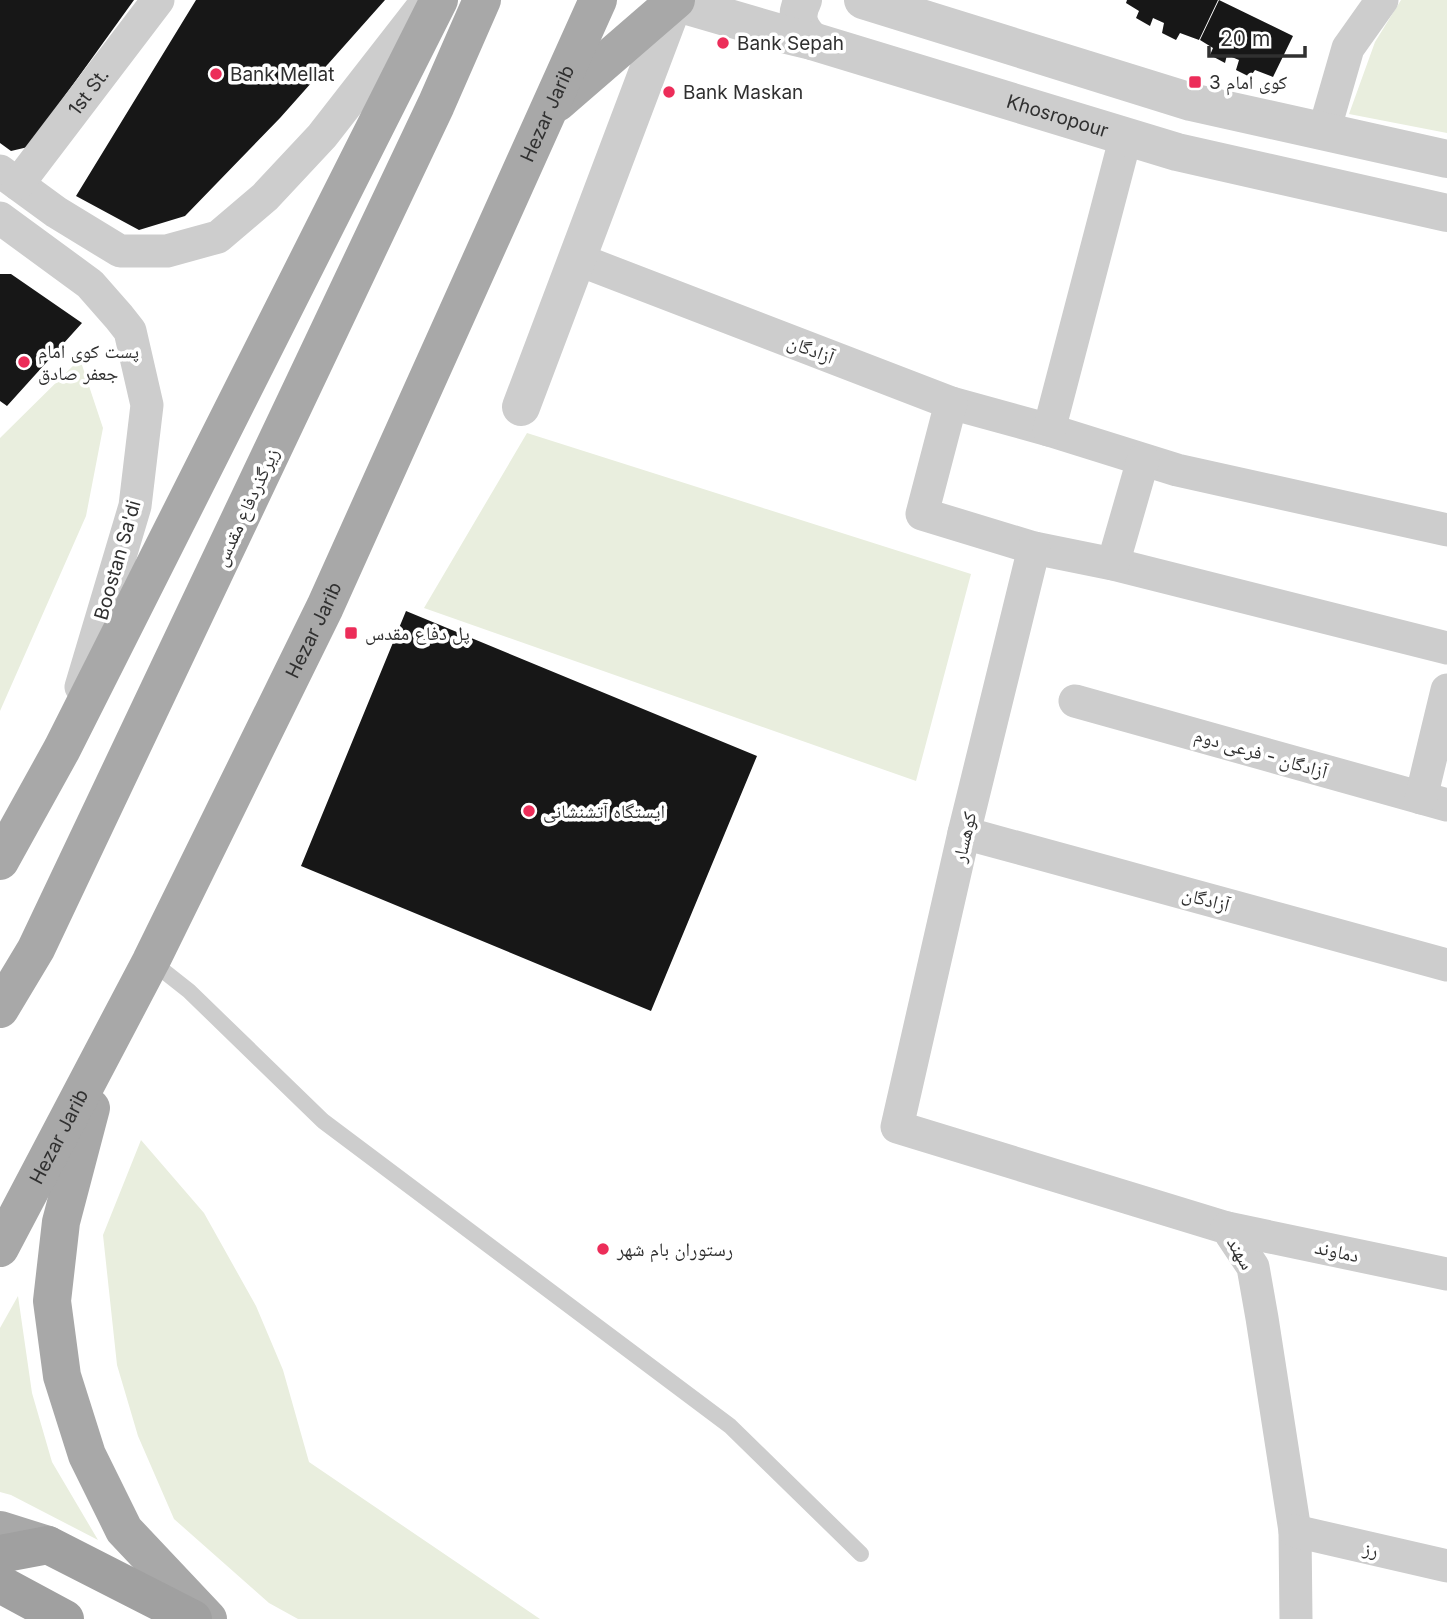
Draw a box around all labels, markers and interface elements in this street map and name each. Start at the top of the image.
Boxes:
scale bar [1209,14,1305,58]
text: 20 m [1220,26,1270,51]
place label: Bank Sepah [737,32,844,55]
marker: Bank Sepah [715,35,731,51]
street label: Hezar Jarib [516,62,579,166]
place label: Bank Mellat [230,63,334,86]
street label: 1st St. [63,64,114,120]
marker: Bank Mellat [208,66,224,82]
place label: کوی امام 3 [1209,71,1287,96]
marker: کوی امام 3 [1187,74,1203,90]
place label: Bank Maskan [683,81,803,104]
marker: Bank Maskan [661,84,677,100]
street label: Khosropour [1004,90,1111,142]
street label: آزادگان [784,330,838,369]
place label: پست کوی امام جعفر صادق [38,340,139,385]
marker: پست کوی امام جعفر صادق [16,354,32,370]
street label: زیرگذردفاع مقدس [209,445,284,570]
street label: Boostan Sa'di [89,498,146,623]
street label: Hezar Jarib [281,579,347,682]
place label: پل دفاع مقدس [365,622,470,645]
marker: پل دفاع مقدس [343,625,359,641]
street label: آزادگان - فرعی دوم [1191,724,1331,786]
place label: ایستگاه آتشنشانی [543,800,665,823]
marker: ایستگاه آتشنشانی [521,803,537,819]
street label: کوهسار [947,809,981,866]
street label: آزادگان [1180,882,1233,917]
street label: Hezar Jarib [25,1085,93,1188]
street label: سهند [1222,1233,1259,1274]
street label: دماوند [1313,1236,1361,1267]
place label: رستوران بام شهر [616,1238,733,1263]
marker: رستوران بام شهر [595,1241,611,1257]
street label: رز [1360,1536,1381,1562]

